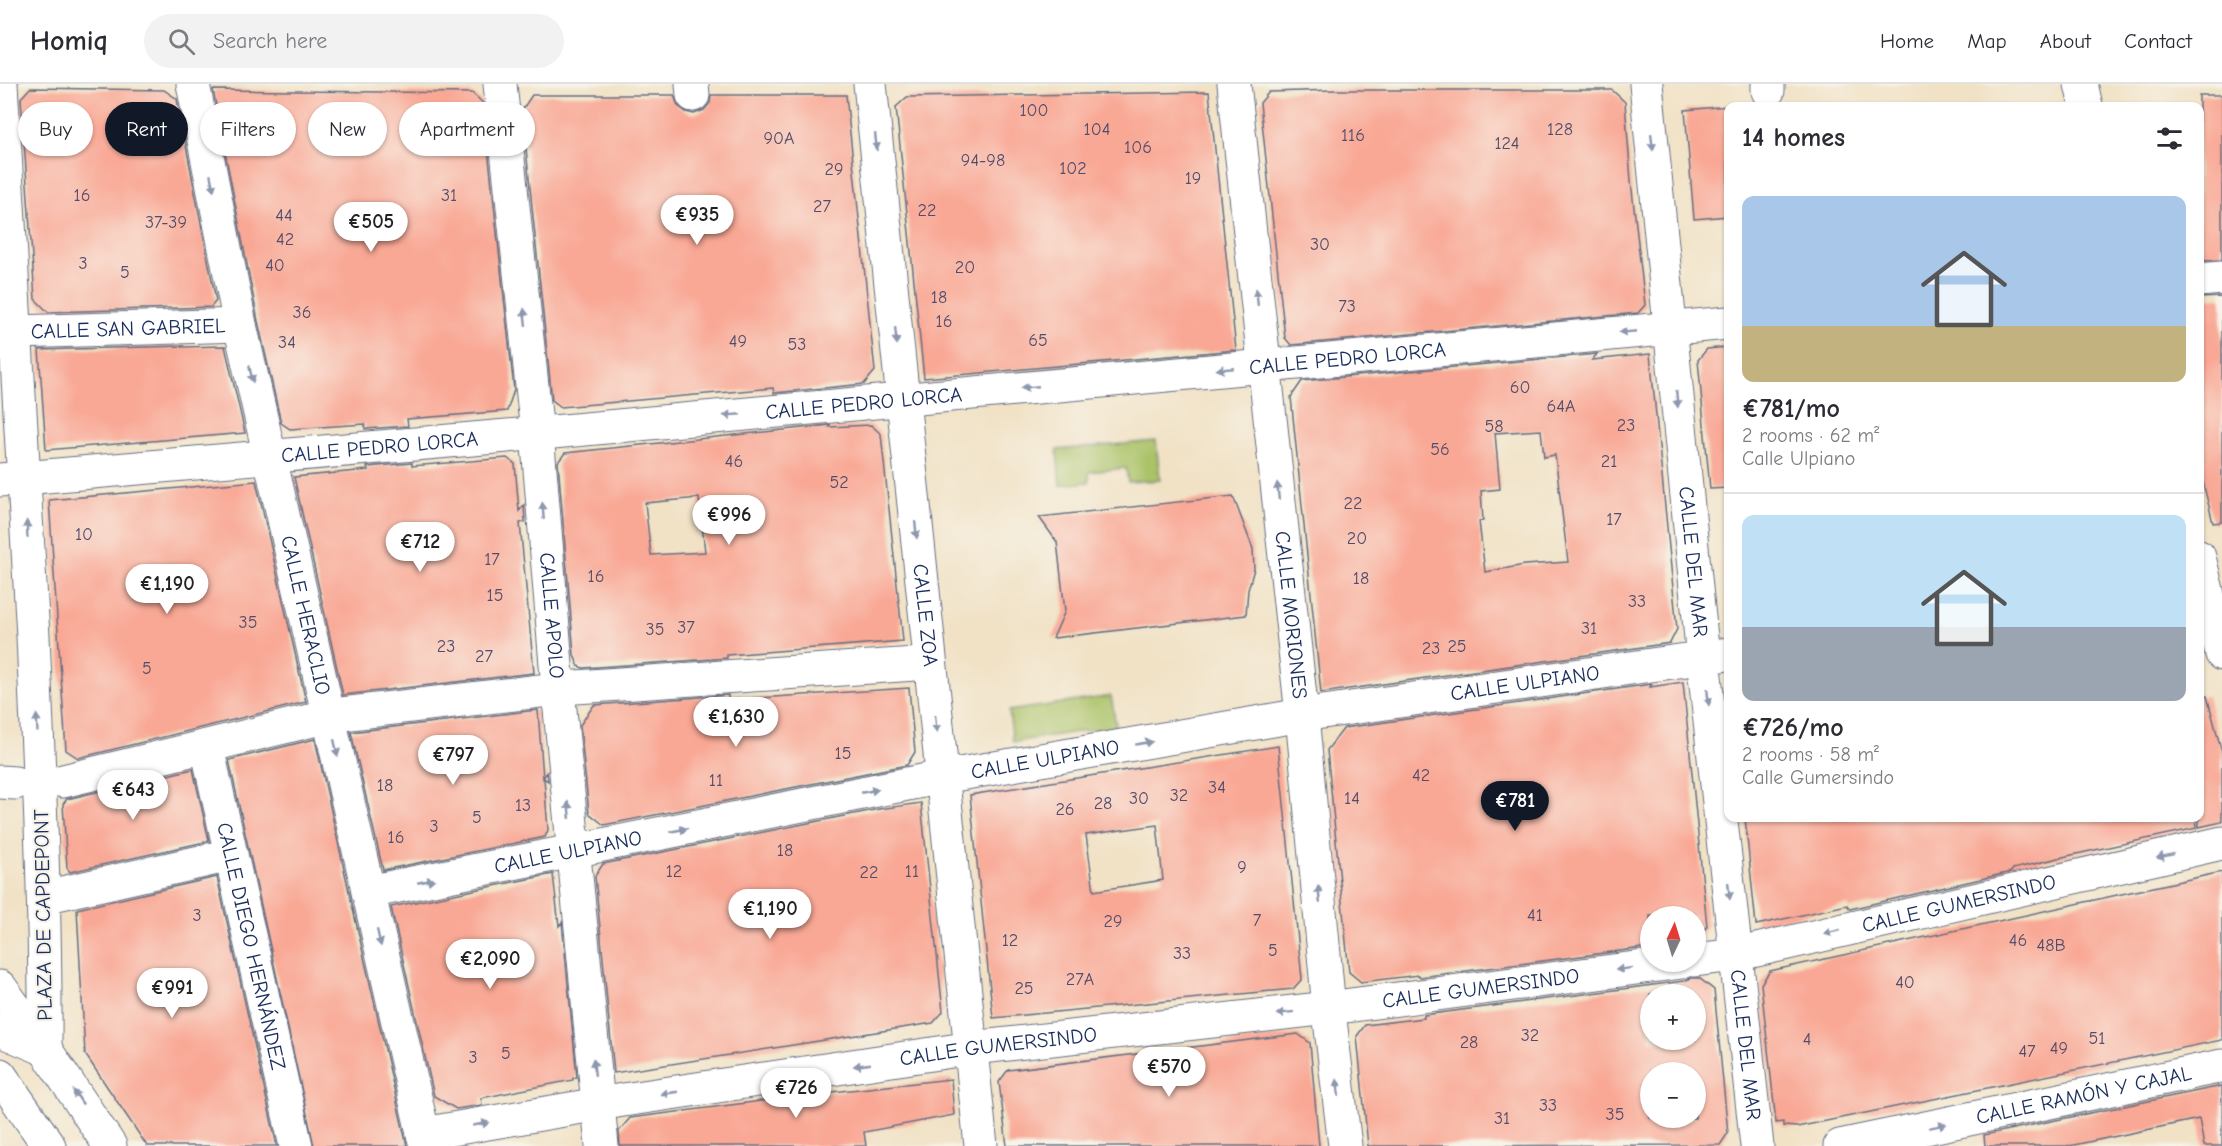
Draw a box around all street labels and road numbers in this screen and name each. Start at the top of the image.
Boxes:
street label: CALLE SAN GABRIEL [30,313,226,344]
street label: CALLE PEDRO LORCA [1248,337,1447,379]
street label: CALLE PEDRO LORCA [764,382,963,424]
street label: CALLE PEDRO LORCA [280,427,479,468]
street label: CALLE DEL MAR [1674,485,1713,638]
street label: CALLE MORIONES [1270,530,1312,700]
street label: CALLE HERACLIO [276,533,335,697]
street label: CALLE APOLO [535,551,569,680]
street label: CALLE ZOA [908,563,943,668]
street label: CALLE ULPIANO [1449,661,1601,706]
street label: CALLE ULPIANO [969,735,1121,784]
street label: PLAZA DE CAPDEPONT [29,809,57,1021]
street label: CALLE DIEGO HERNÁNDEZ [212,820,291,1072]
street label: CALLE ULPIANO [492,825,644,878]
street label: CALLE GUMERSINDO [1859,870,2058,937]
street label: CALLE GUMERSINDO [1381,963,1581,1013]
street label: CALLE DEL MAR [1726,968,1766,1121]
street label: CALLE GUMERSINDO [898,1022,1098,1071]
street label: CALLE RAMÓN Y CAJAL [1974,1061,2194,1129]

